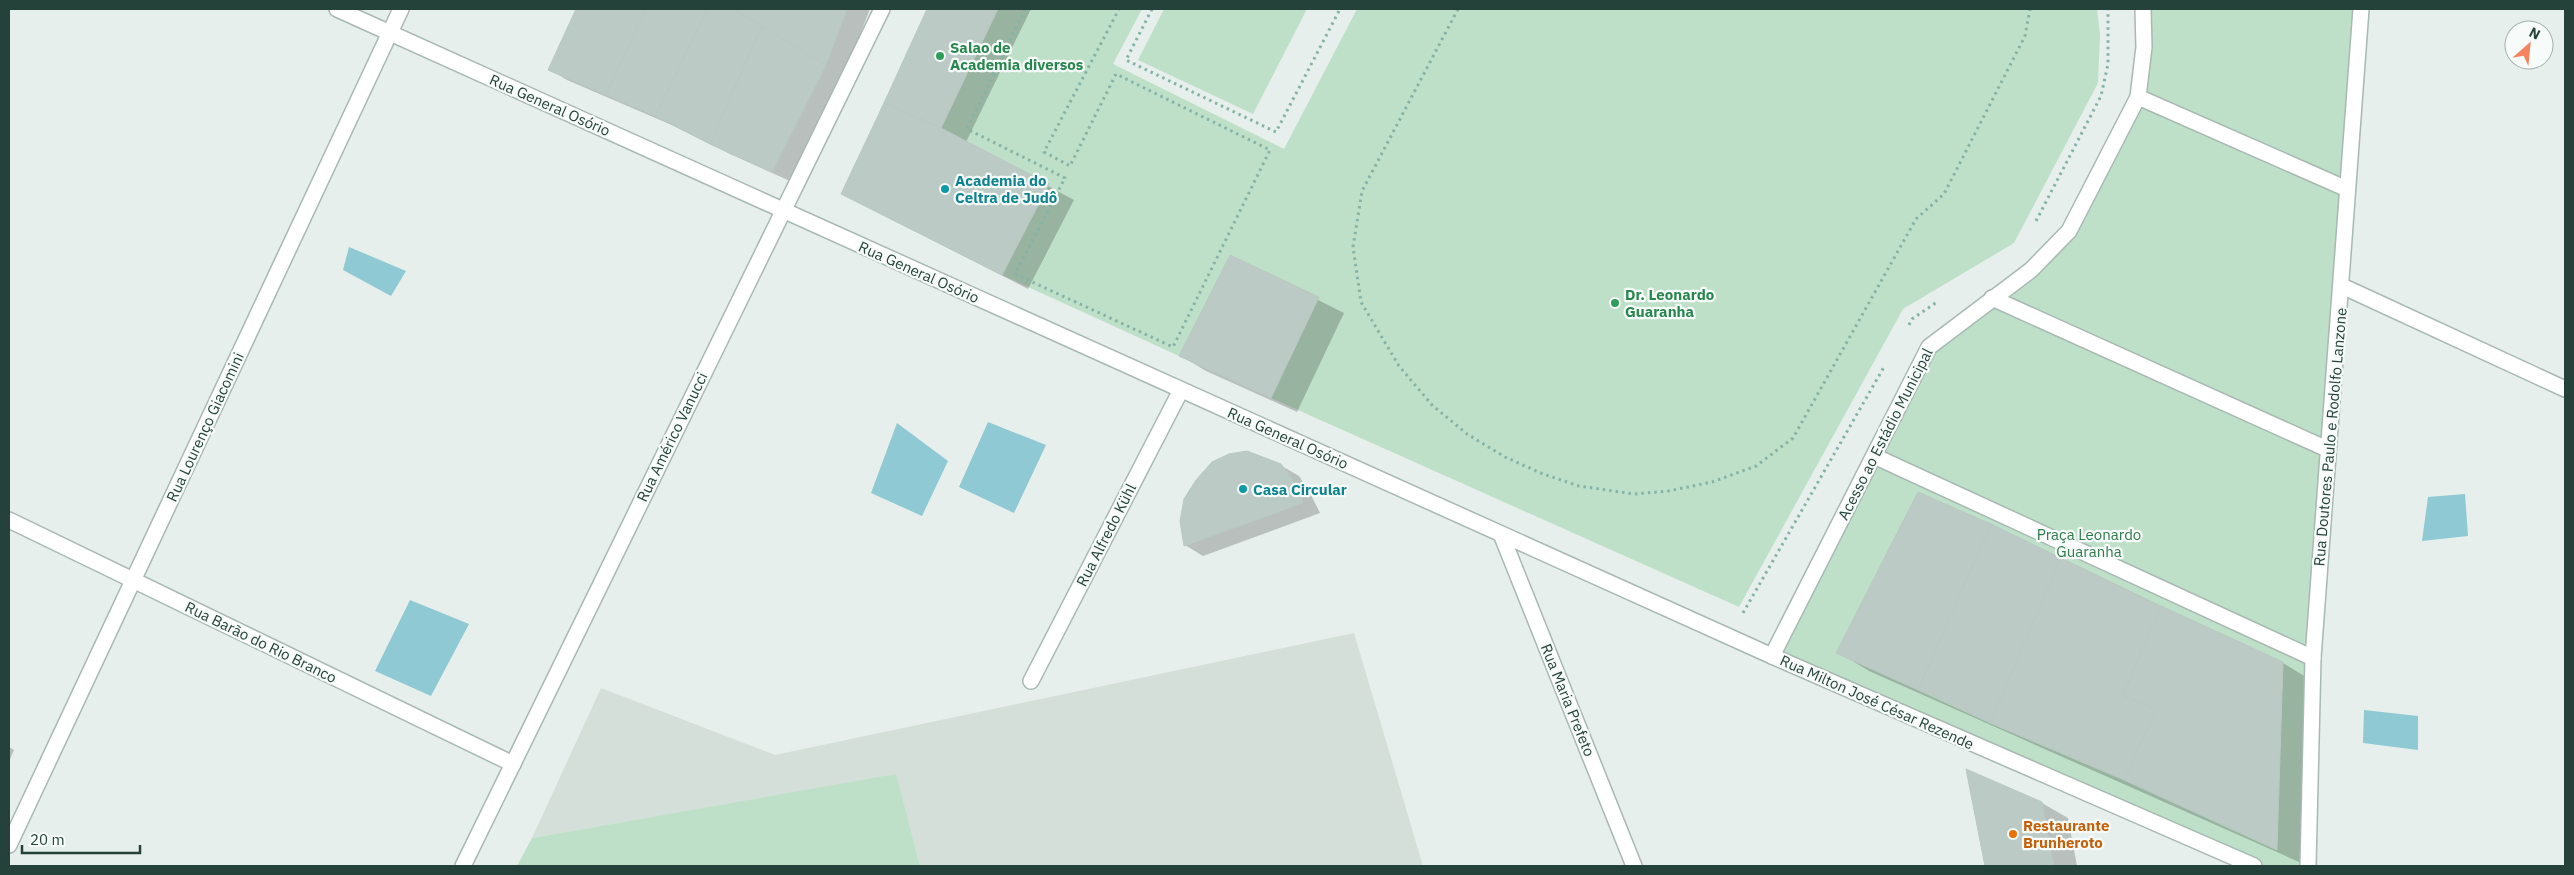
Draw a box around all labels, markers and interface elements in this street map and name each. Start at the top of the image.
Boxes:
north arrow [2504,20,2554,70]
text: N [2526,23,2544,44]
place label: Salao de Academia diversos [950,38,1084,74]
marker: Salao de Academia diversos [934,50,946,62]
street label: Rua General Osório [487,70,613,140]
place label: Academia do Celtra de Judô [955,171,1057,207]
marker: Academia do Celtra de Judô [939,183,951,195]
street label: Rua General Osório [856,237,982,307]
place label: Dr. Leonardo Guaranha [1625,285,1714,321]
marker: Dr. Leonardo Guaranha [1609,297,1621,309]
street label: Rua Doutores Paulo e Rodolfo Lanzone [2309,307,2351,567]
street label: Acesso ao Estádio Municipal [1833,345,1937,523]
street label: Rua Lourenço Giacomini [162,349,248,505]
street label: Rua Américo Vanucci [632,369,712,505]
street label: Rua General Osório [1225,403,1351,473]
street label: Rua Alfredo Kühl [1072,480,1140,590]
place label: Casa Circular [1253,480,1347,499]
marker: Casa Circular [1237,483,1249,495]
park label: Praça Leonardo Guaranha [2037,525,2141,561]
street label: Rua Barão do Rio Branco [182,597,340,687]
street label: Rua Maria Prefeto [1537,641,1599,759]
street label: Rua Milton José César Rezende [1777,651,1977,753]
place label: Restaurante Brunheroto [2023,816,2109,852]
scale bar [22,822,140,854]
marker: Restaurante Brunheroto [2007,828,2019,840]
text: 20 m [30,830,65,849]

